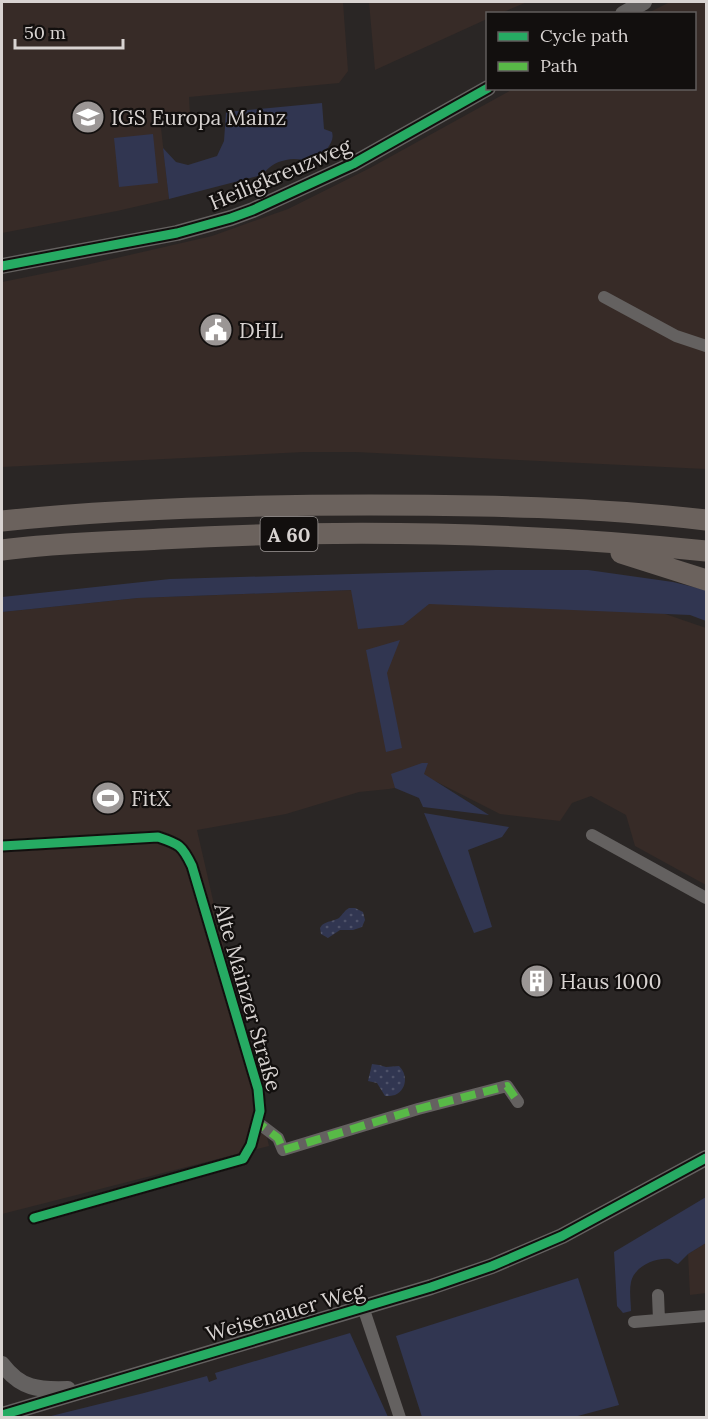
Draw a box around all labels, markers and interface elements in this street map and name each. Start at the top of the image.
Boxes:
scale bar [15,12,123,50]
legend [486,12,696,90]
text: 50 m [24,21,66,44]
text: Cycle path [540,24,629,47]
text: Path [540,54,578,77]
school or university icon: IGS Europa Mainz [70,99,106,135]
place label: IGS Europa Mainz [111,104,286,131]
street label: Heiligkreuzweg [205,132,355,216]
public building icon: DHL [198,312,234,348]
place label: DHL [239,317,283,344]
road number: A 60 [260,517,318,551]
sports icon: FitX [90,780,126,816]
place label: FitX [131,785,171,812]
street label: Alte Mainzer Straße [208,899,288,1094]
building icon: Haus 1000 [519,963,555,999]
place label: Haus 1000 [560,968,661,995]
street label: Weisenauer Weg [203,1276,368,1348]

